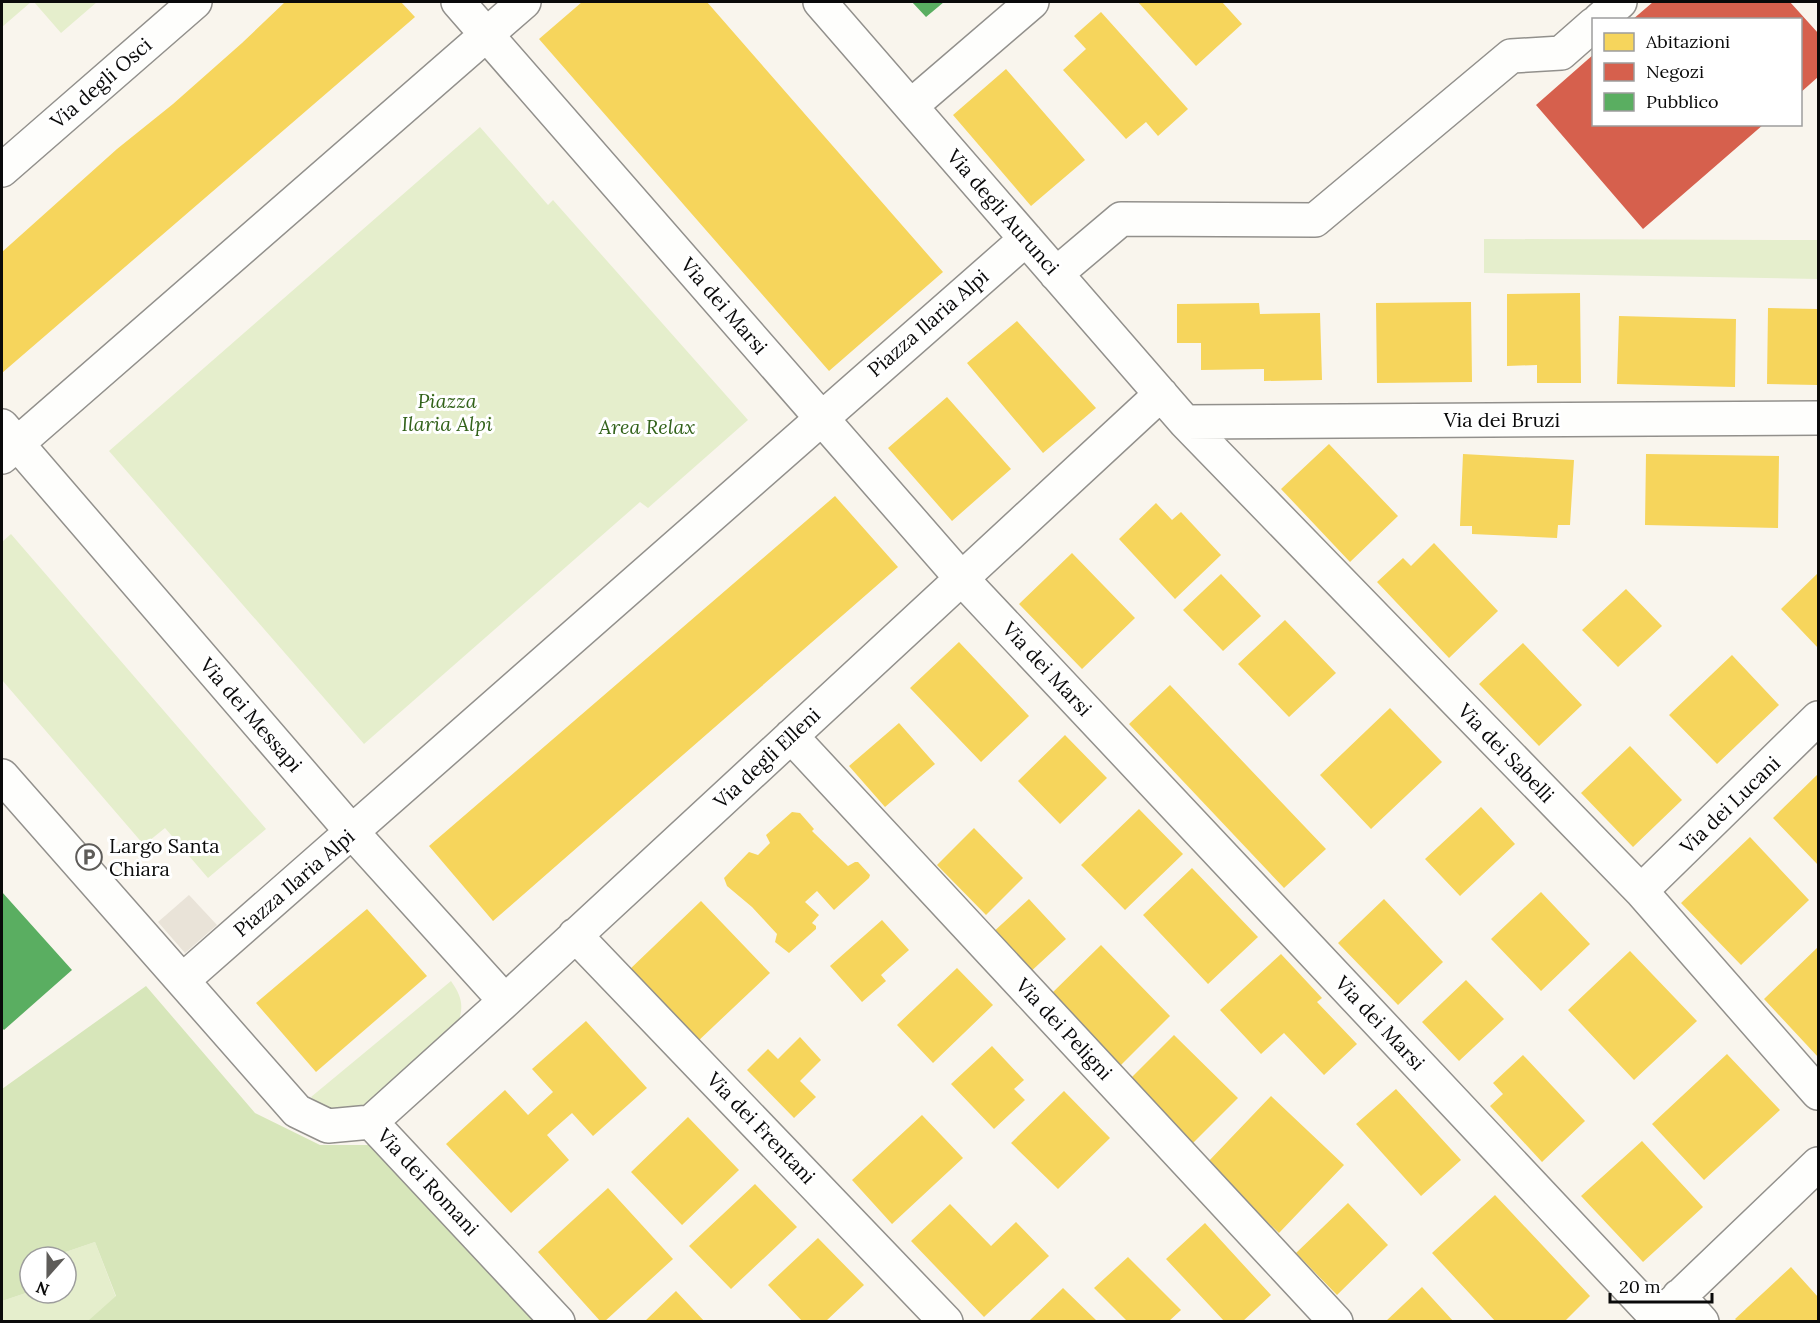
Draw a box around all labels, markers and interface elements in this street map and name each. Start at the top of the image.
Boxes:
legend [1592,18,1802,126]
text: Abitazioni [1645,30,1730,53]
street label: Via degli Osci [44,32,156,134]
text: Negozi [1646,60,1704,83]
text: Pubblico [1646,90,1719,113]
street label: Via degli Aurunci [941,143,1065,280]
street label: Via dei Marsi [675,251,773,359]
street label: Piazza Ilaria Alpi [862,263,993,382]
park label: Piazza Ilaria Alpi [402,388,493,436]
street label: Via dei Bruzi [1443,407,1560,432]
park label: Area Relax [598,414,695,439]
street label: Via dei Marsi [997,616,1097,721]
street label: Via dei Messapi [194,652,308,777]
street label: Via dei Sabelli [1452,697,1560,807]
street label: Via degli Elleni [707,702,825,814]
street label: Via dei Lucani [1674,751,1785,859]
street label: Piazza Ilaria Alpi [228,823,359,942]
place label: Largo Santa Chiara [109,833,219,881]
parking icon: Largo Santa Chiara [74,842,104,872]
street label: Via dei Marsi [1330,970,1430,1075]
street label: Via dei Peligni [1010,972,1118,1085]
street label: Via dei Frentani [701,1066,821,1189]
street label: Via dei Romani [372,1122,484,1241]
north arrow [18,1245,78,1305]
scale bar [1610,1266,1712,1304]
text: 20 m [1619,1275,1661,1298]
text: N [33,1277,52,1301]

